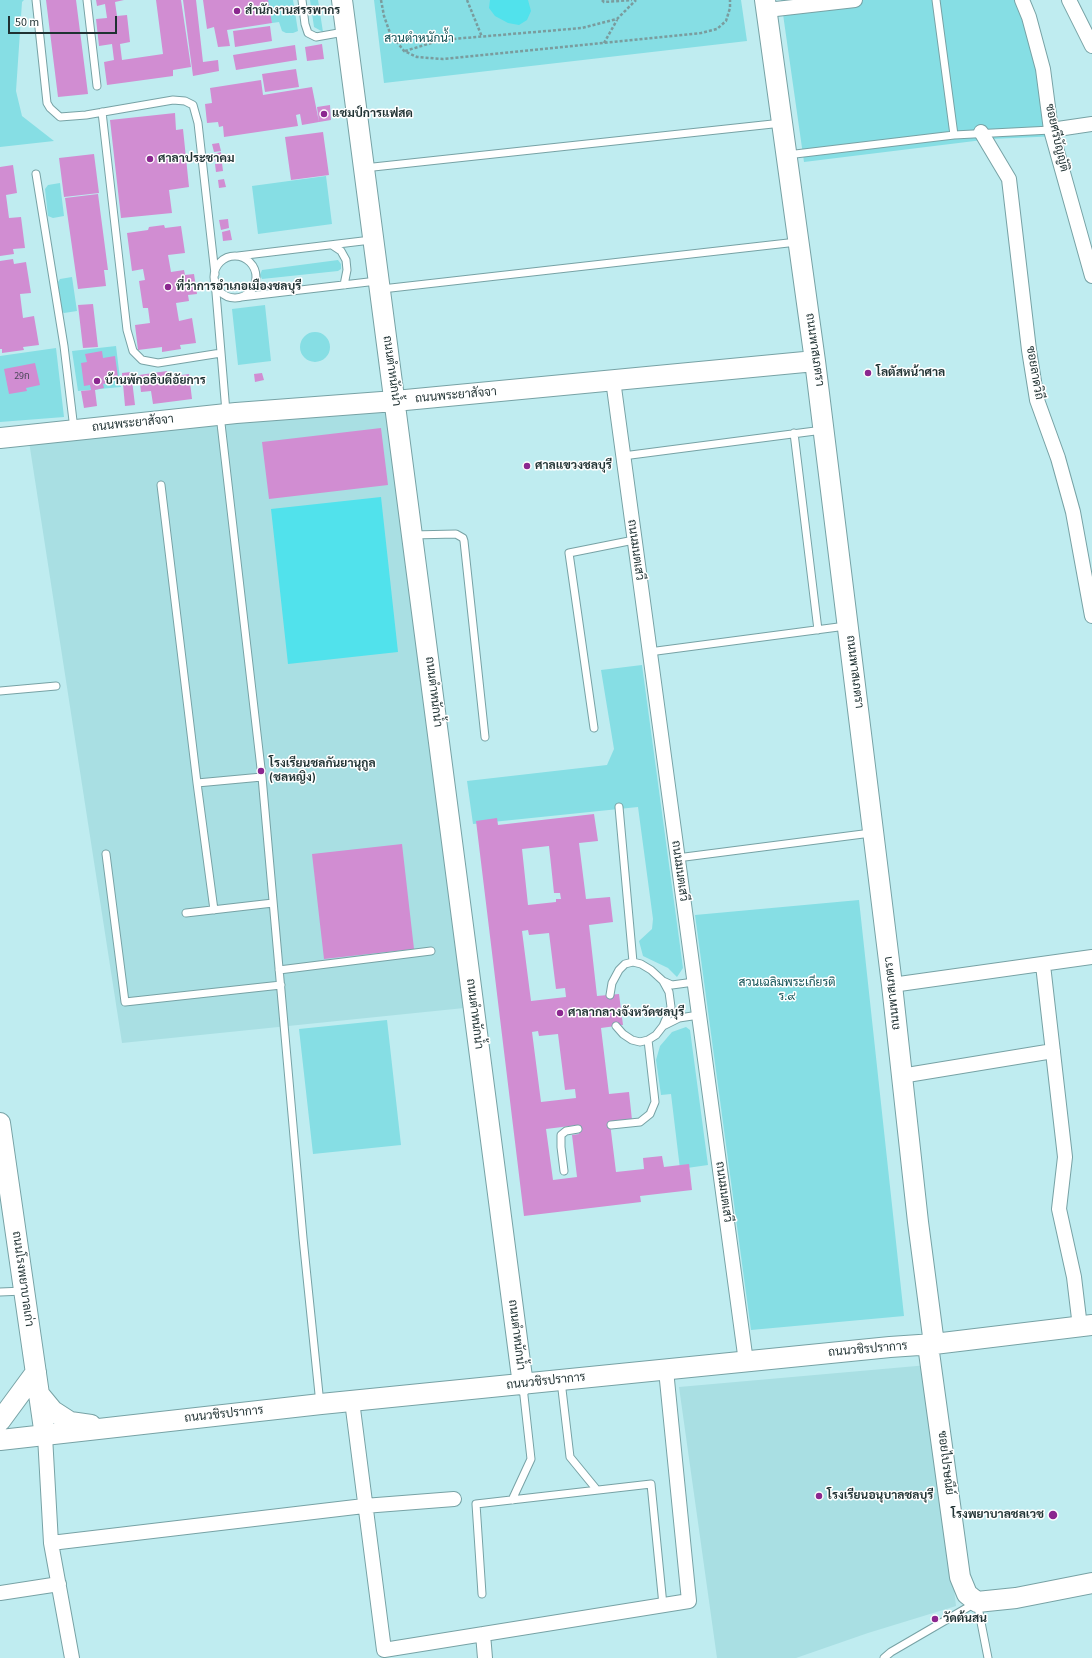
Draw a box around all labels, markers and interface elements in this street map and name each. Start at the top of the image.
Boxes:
place label: สำนักงานสรรพากร [245,4,340,18]
marker: สำนักงานสรรพากร [232,6,242,16]
scale bar [10,8,119,34]
text: 50 m [15,14,39,31]
park label: สวนตำหนักน้ำ [384,32,454,46]
street label: ซอยศรีบัญญัติ [1041,103,1071,173]
place label: แชมป์การแฟสด [332,107,413,121]
marker: แชมป์การแฟสด [319,109,329,119]
place label: ศาลาประชาคม [158,152,234,166]
marker: ศาลาประชาคม [145,154,155,164]
place label: ที่ว่าการอำเภอเมืองชลบุรี [176,280,301,294]
marker: ที่ว่าการอำเภอเมืองชลบุรี [163,282,173,292]
street label: ถนนพาสเภตรา [802,313,826,387]
street label: ถนนตำหนักน้ำ [379,335,403,407]
street label: ซอยลาดวิถี [1022,345,1046,401]
place label: โลตัสหน้าศาล [876,366,945,380]
marker: โลตัสหน้าศาล [863,368,873,378]
house number: 29ก [14,371,30,383]
place label: บ้านพักอธิบดีอัยการ [105,374,206,388]
marker: บ้านพักอธิบดีอัยการ [92,376,102,386]
street label: ถนนพระยาสัจจา [415,385,497,407]
street label: ถนนพระยาสัจจา [92,413,174,435]
place label: ศาลแขวงชลบุรี [535,459,612,473]
marker: ศาลแขวงชลบุรี [522,461,532,471]
street label: ถนนมนตเสวี [624,519,646,581]
street label: ถนนพาสเภตรา [842,635,866,709]
street label: ถนนตำหนักน้ำ [422,656,444,728]
place label: โรงเรียนชลกันยานุกูล (ชลหญิง) [269,757,376,785]
marker: โรงเรียนชลกันยานุกูล (ชลหญิง) [256,766,266,776]
street label: ถนนมนตเสวี [668,840,690,902]
street label: ถนนพาสเภตรา [882,956,904,1030]
park label: สวนเฉลิมพระเกียรติ ร.๙ [738,976,836,1004]
street label: ถนนตำหนักน้ำ [463,978,485,1050]
place label: ศาลากลางจังหวัดชลบุรี [568,1006,684,1020]
marker: ศาลากลางจังหวัดชลบุรี [555,1008,565,1018]
street label: ถนนมนตเสวี [712,1161,734,1223]
street label: ถนนโรงพยาบาลเก่า [8,1230,36,1328]
street label: ถนนตำหนักน้ำ [505,1299,527,1371]
street label: ถนนวชิรปราการ [828,1339,908,1361]
street label: ถนนวชิรปราการ [506,1371,586,1393]
street label: ถนนวชิรปราการ [184,1404,264,1426]
street label: ซอยไปรษณีย์ [934,1430,956,1496]
place label: โรงเรียนอนุบาลชลบุรี [827,1489,933,1503]
marker: โรงเรียนอนุบาลชลบุรี [814,1491,824,1501]
place label: โรงพยาบาลชลเวช [951,1508,1044,1522]
marker: โรงพยาบาลชลเวช [1047,1509,1059,1521]
place label: วัดต้นสน [943,1612,987,1626]
marker: วัดต้นสน [930,1614,940,1624]

